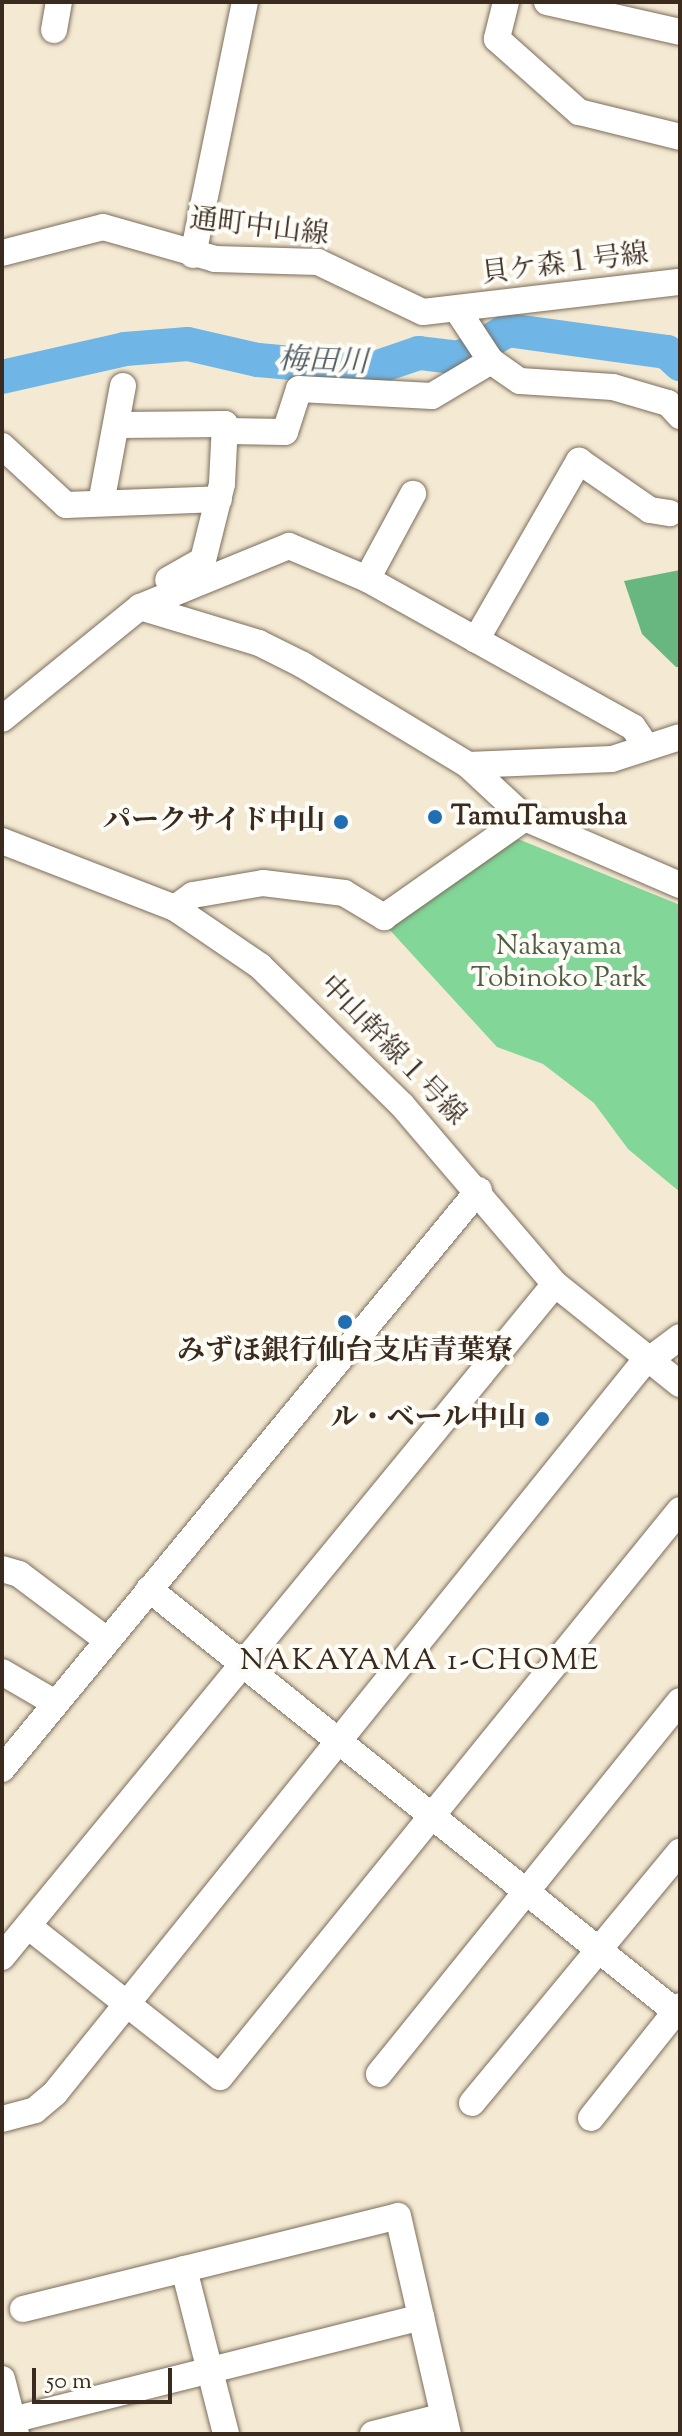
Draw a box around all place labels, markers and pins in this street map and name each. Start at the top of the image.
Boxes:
place label: TamuTamusha [451,800,627,834]
place label: パークサイド中山 [101,805,325,839]
marker: TamuTamusha [426,808,444,826]
marker: パークサイド中山 [332,813,350,831]
marker: みずほ銀行仙台支店青葉寮 [336,1313,354,1331]
place label: みずほ銀行仙台支店青葉寮 [177,1335,513,1369]
place label: ル・ベール中山 [330,1402,526,1436]
marker: ル・ベール中山 [533,1410,551,1428]

